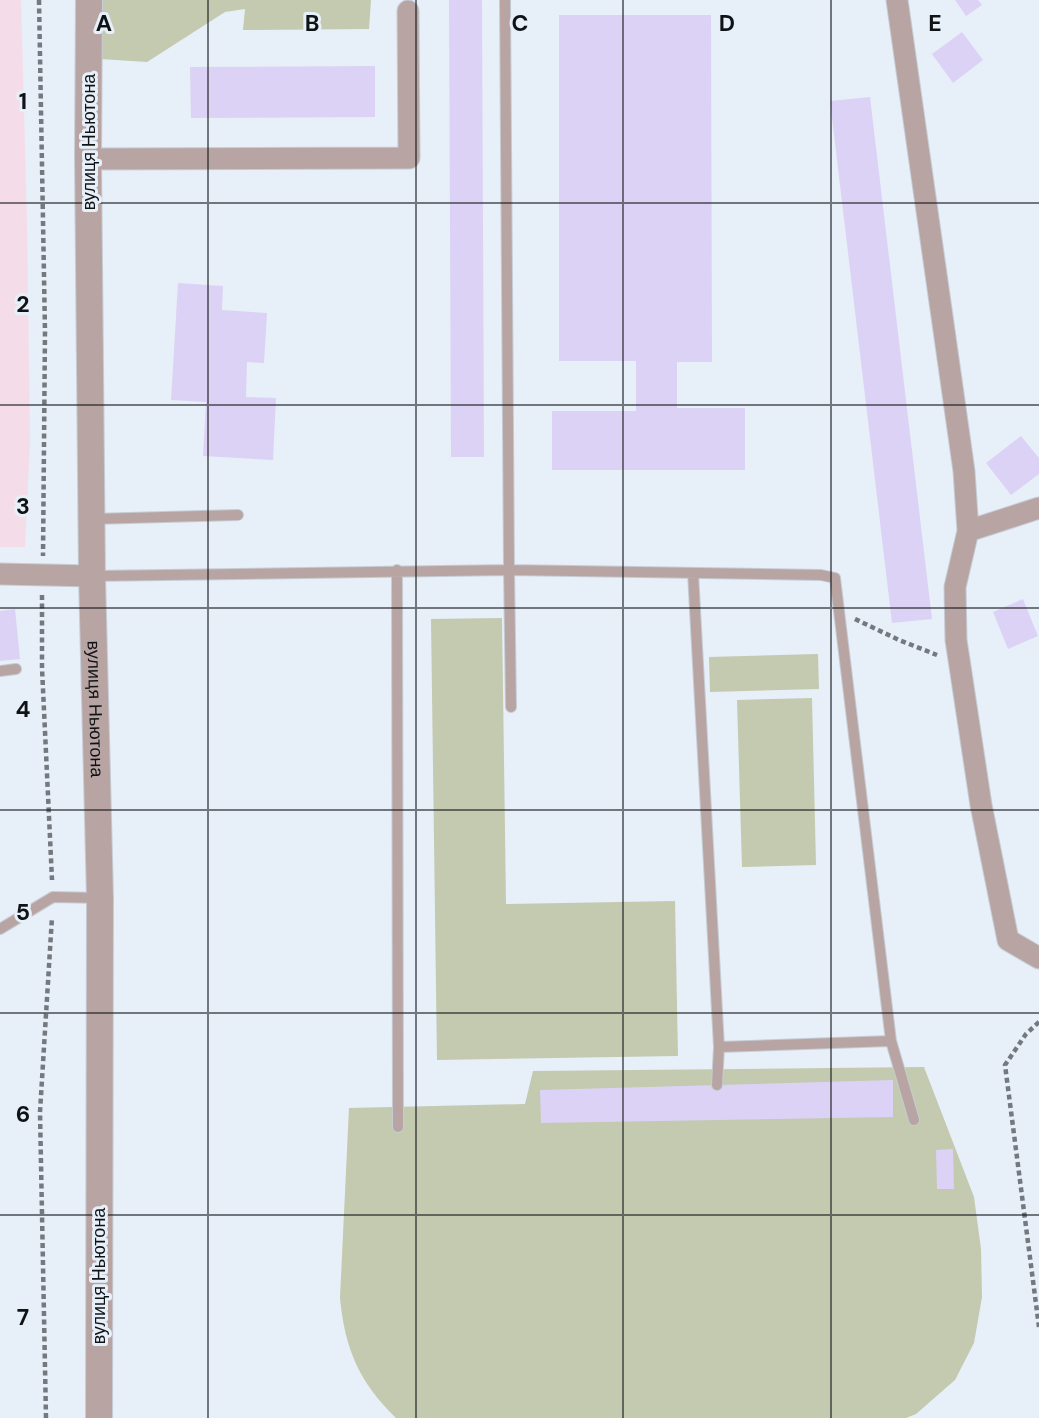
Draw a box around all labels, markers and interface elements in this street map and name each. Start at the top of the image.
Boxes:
text: A [96,8,112,38]
text: B [305,8,319,38]
text: C [512,8,528,38]
text: D [719,8,735,38]
text: E [928,8,942,38]
street label: вулиця Ньютона [77,73,101,210]
text: 1 [19,86,27,116]
text: 2 [16,289,30,319]
text: 3 [16,491,30,521]
street label: вулиця Ньютона [82,640,109,779]
text: 4 [16,694,31,724]
text: 5 [16,897,30,927]
text: 6 [16,1099,30,1129]
street label: вулиця Ньютона [87,1207,111,1344]
text: 7 [17,1302,29,1332]

